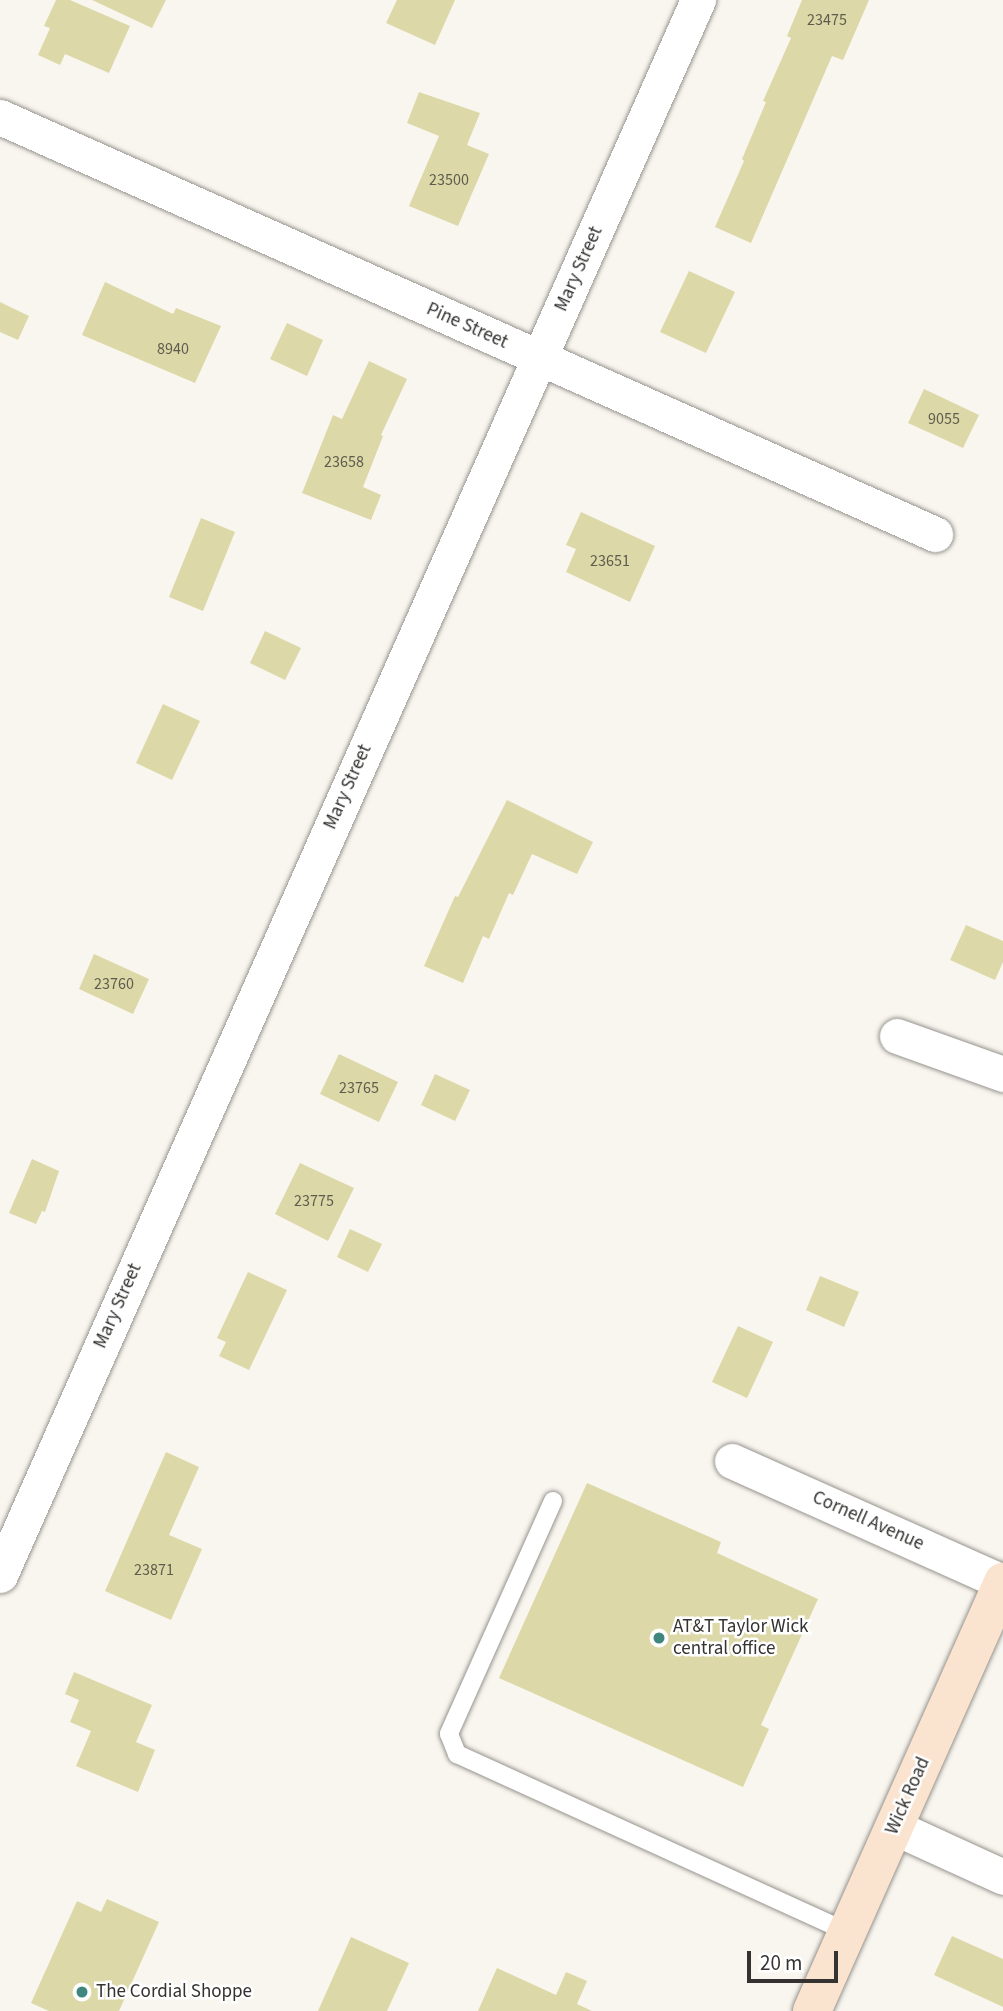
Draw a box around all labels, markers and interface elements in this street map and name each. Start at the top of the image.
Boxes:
house number: 23475 [807,10,847,30]
house number: 23500 [429,170,469,190]
street label: Mary Street [550,223,608,315]
street label: Pine Street [423,298,511,354]
house number: 8940 [157,339,189,359]
house number: 9055 [928,409,960,429]
house number: 23658 [324,452,364,472]
house number: 23651 [590,551,630,571]
street label: Mary Street [319,741,377,833]
house number: 23760 [94,974,134,994]
house number: 23765 [339,1078,379,1098]
house number: 23775 [294,1191,334,1211]
street label: Mary Street [89,1260,147,1352]
street label: Cornell Avenue [809,1486,927,1556]
house number: 23871 [134,1560,174,1580]
place label: AT&T Taylor Wick central office [673,1616,808,1660]
marker: AT&T Taylor Wick central office [651,1630,667,1646]
street label: Wick Road [881,1754,935,1838]
scale bar [751,1938,842,1982]
text: 20 m [760,1948,802,1978]
place label: The Cordial Shoppe [96,1981,252,2003]
marker: The Cordial Shoppe [74,1984,90,2000]

